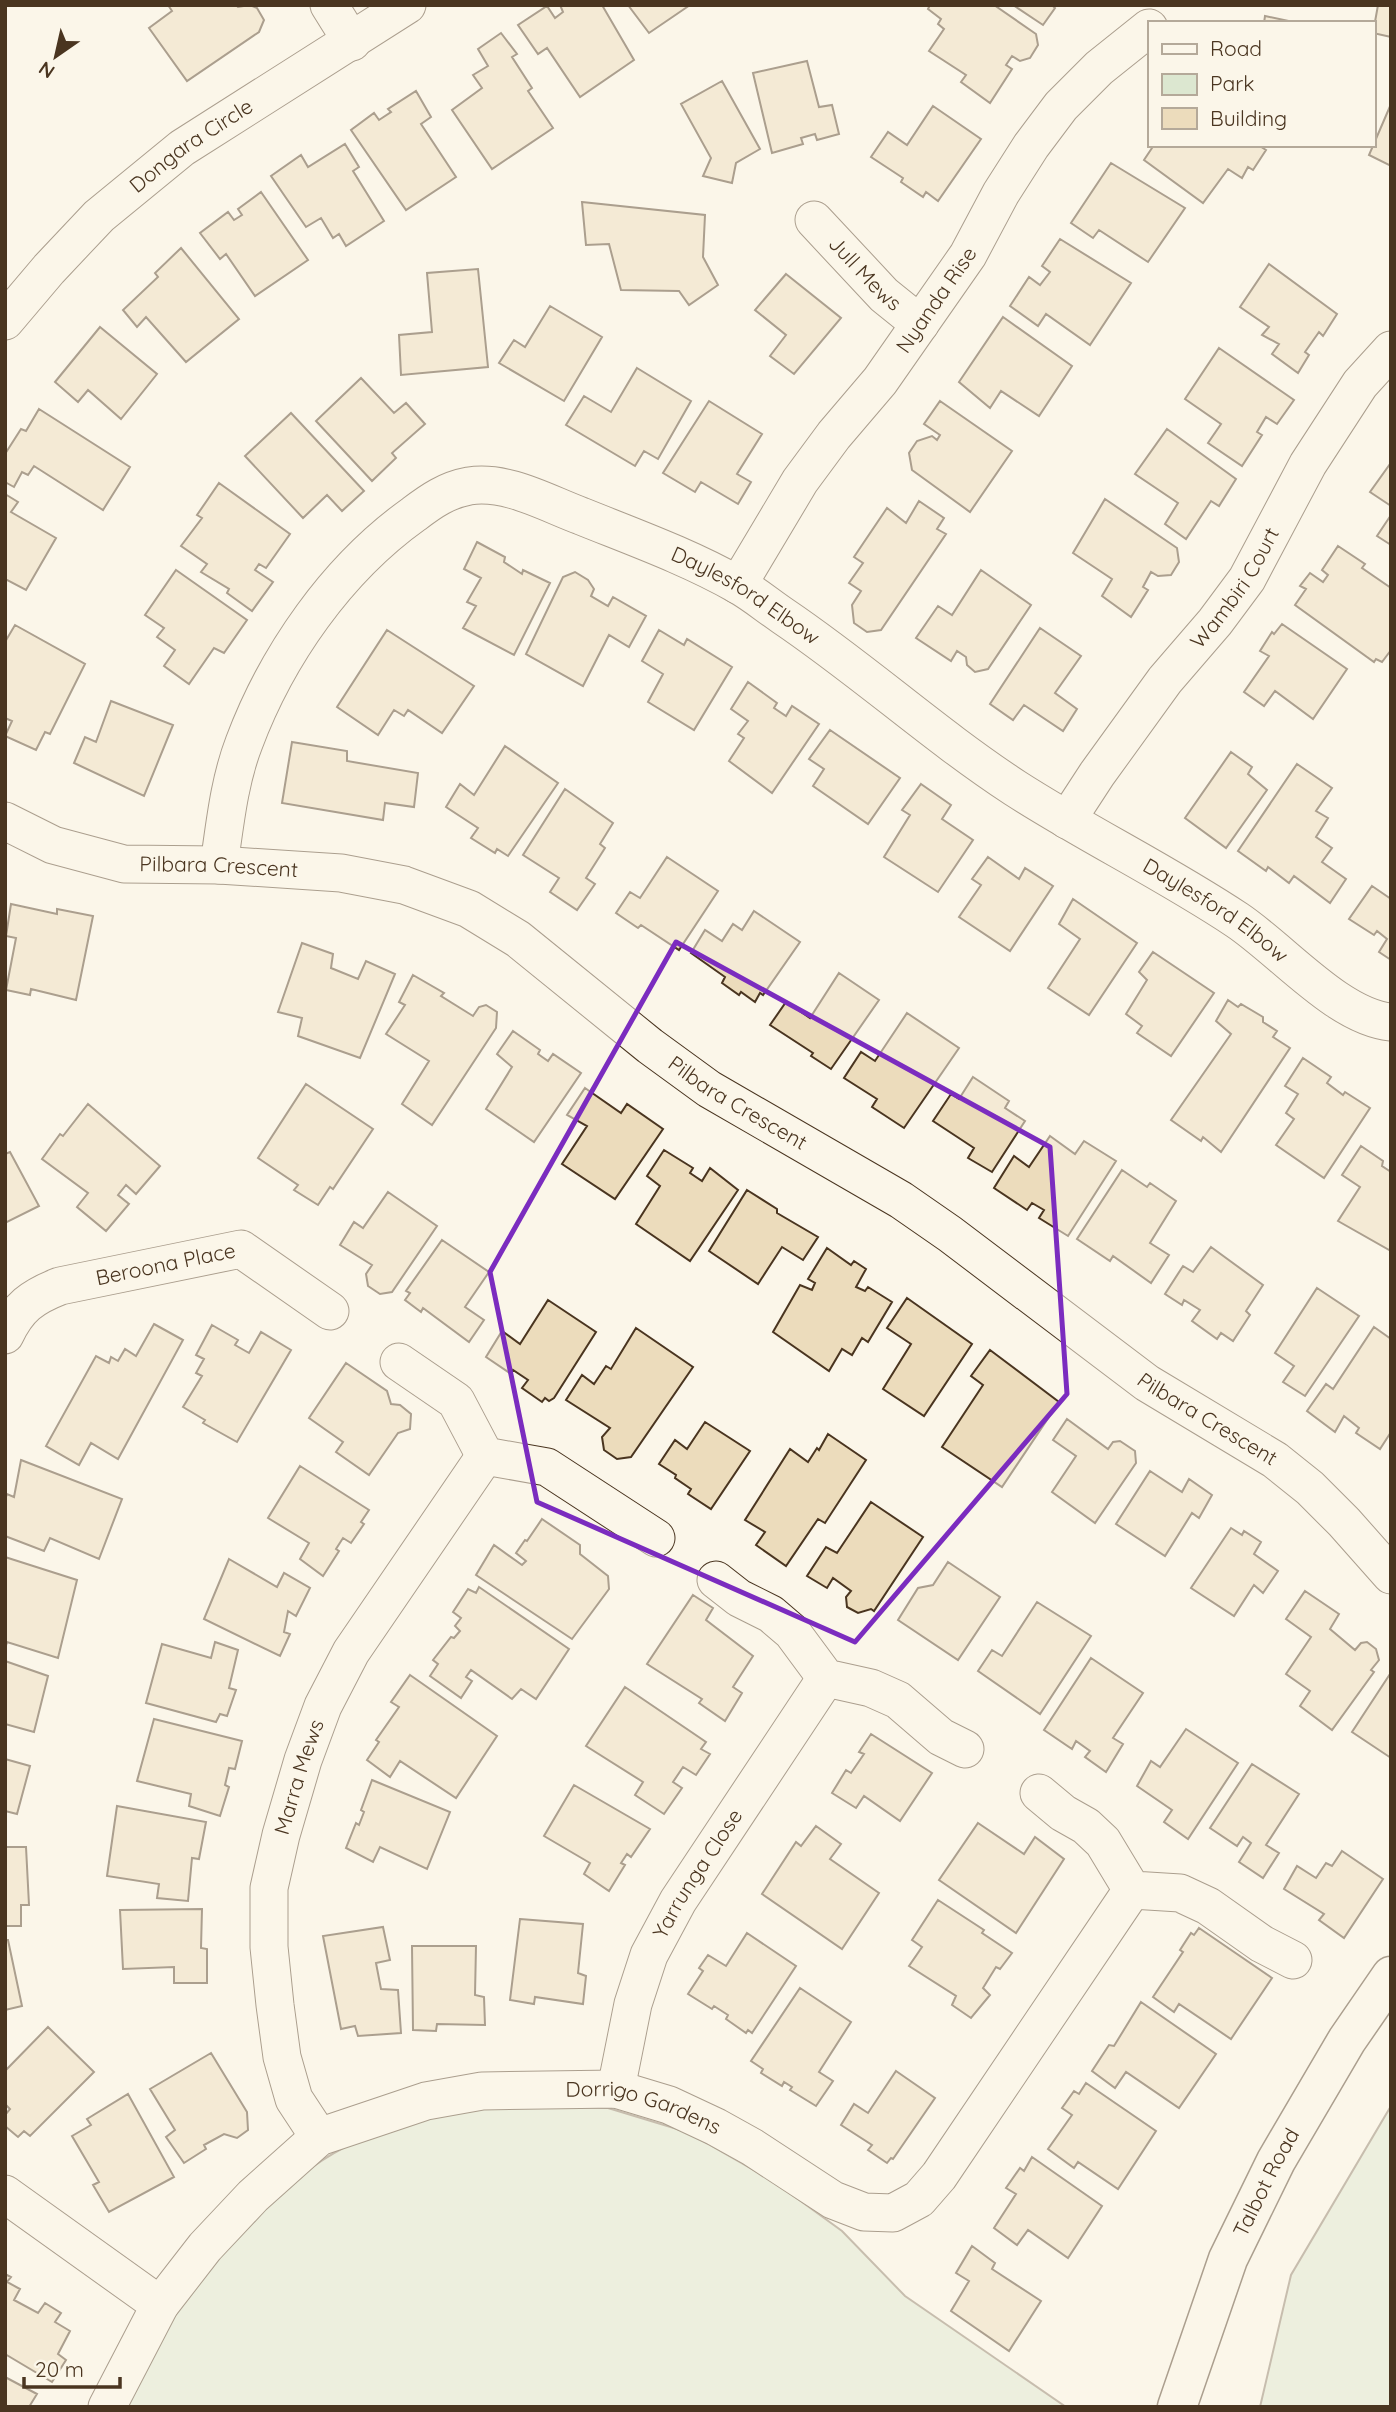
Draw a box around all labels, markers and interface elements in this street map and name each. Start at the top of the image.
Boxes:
north arrow [21,21,91,91]
legend [1148,21,1375,147]
text: Road [1210,35,1262,61]
text: N [34,56,59,84]
text: Park [1210,70,1254,96]
street label: Dongara Circle [124,93,257,198]
text: Building [1210,105,1287,131]
street label: Jull Mews [824,230,907,316]
street label: Nyanda Rise [890,242,982,358]
street label: Wambiri Court [1184,523,1284,653]
street label: Daylesford Elbow [668,540,826,650]
street label: Pilbara Crescent [139,850,299,882]
street label: Daylesford Elbow [1139,852,1294,968]
street label: Pilbara Crescent [663,1050,812,1155]
street label: Beroona Place [93,1236,238,1290]
street label: Pilbara Crescent [1133,1366,1283,1470]
street label: Marra Mews [268,1716,329,1837]
street label: Yarrunga Close [646,1804,748,1943]
street label: Dorrigo Gardens [565,2075,725,2139]
street label: Talbot Road [1227,2123,1304,2241]
scale bar [24,2346,121,2390]
text: 20 m [35,2356,84,2382]

